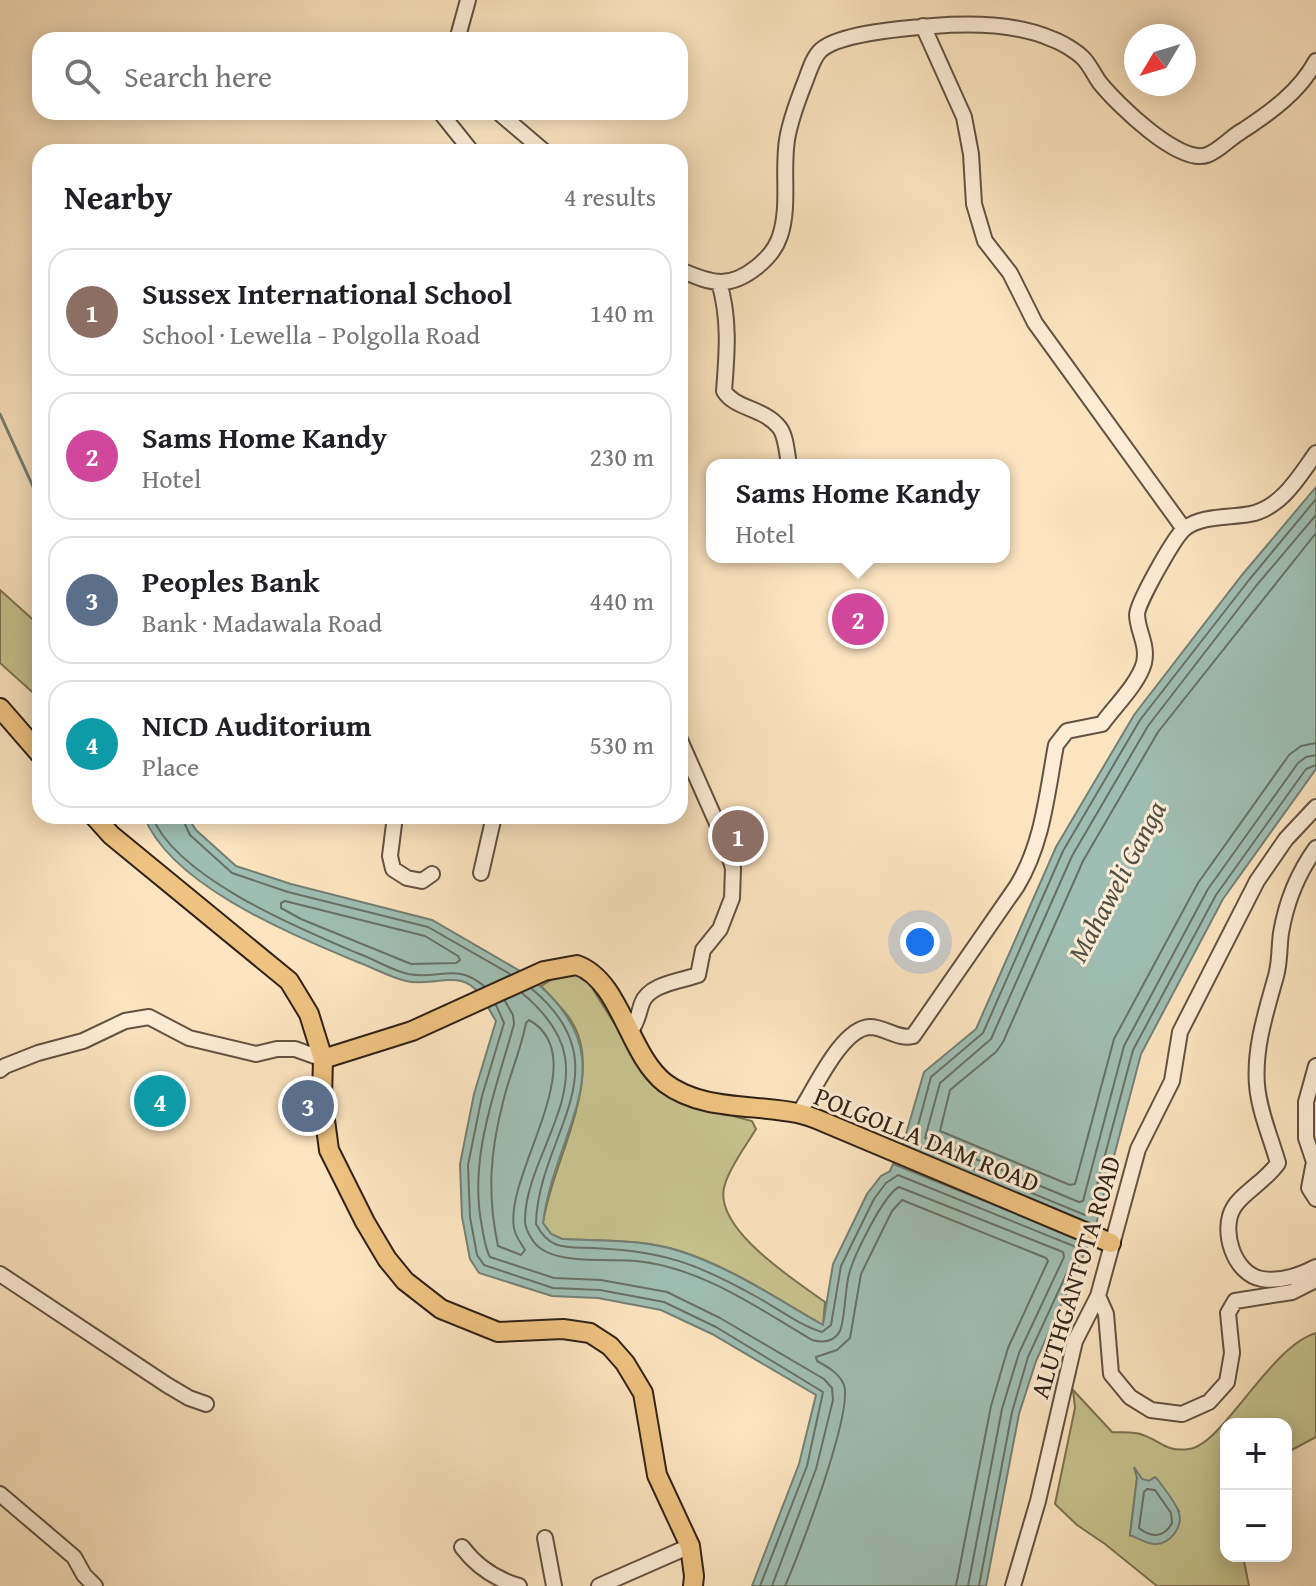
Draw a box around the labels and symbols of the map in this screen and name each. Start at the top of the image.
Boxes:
north arrow [1124,24,1196,96]
pin: 2 [832,589,884,649]
water label: Mahaweli Ganga [1056,793,1176,969]
pin: 1 [712,806,764,866]
your location [900,922,940,962]
pin: 4 [134,1071,186,1131]
pin: 3 [282,1076,334,1136]
street label: POLGOLLA DAM ROAD [809,1076,1045,1202]
street label: ALUTHGANTOTA ROAD [1020,1151,1130,1403]

